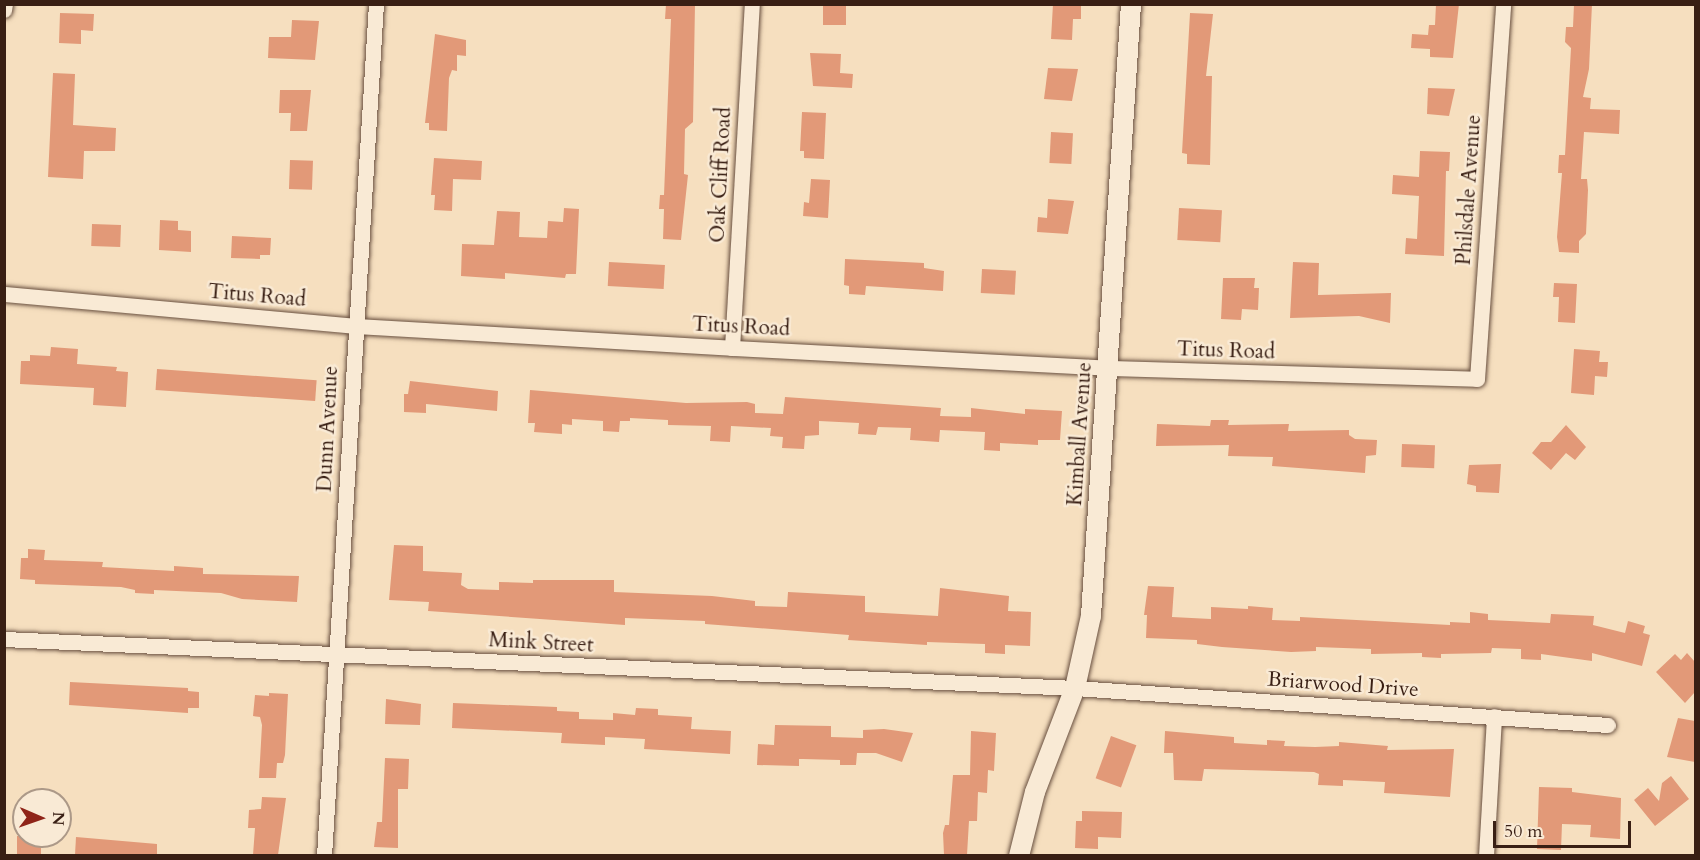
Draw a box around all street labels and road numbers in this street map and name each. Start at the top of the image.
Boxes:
street label: Oak Cliff Road [705,107,737,243]
street label: Philsdale Avenue [1451,114,1487,266]
street label: Titus Road [207,279,307,313]
street label: Titus Road [691,312,791,342]
street label: Titus Road [1176,337,1276,365]
street label: Kimball Avenue [1062,361,1098,507]
street label: Dunn Avenue [312,365,344,493]
street label: Mink Street [488,628,594,658]
street label: Briarwood Drive [1266,667,1420,703]

